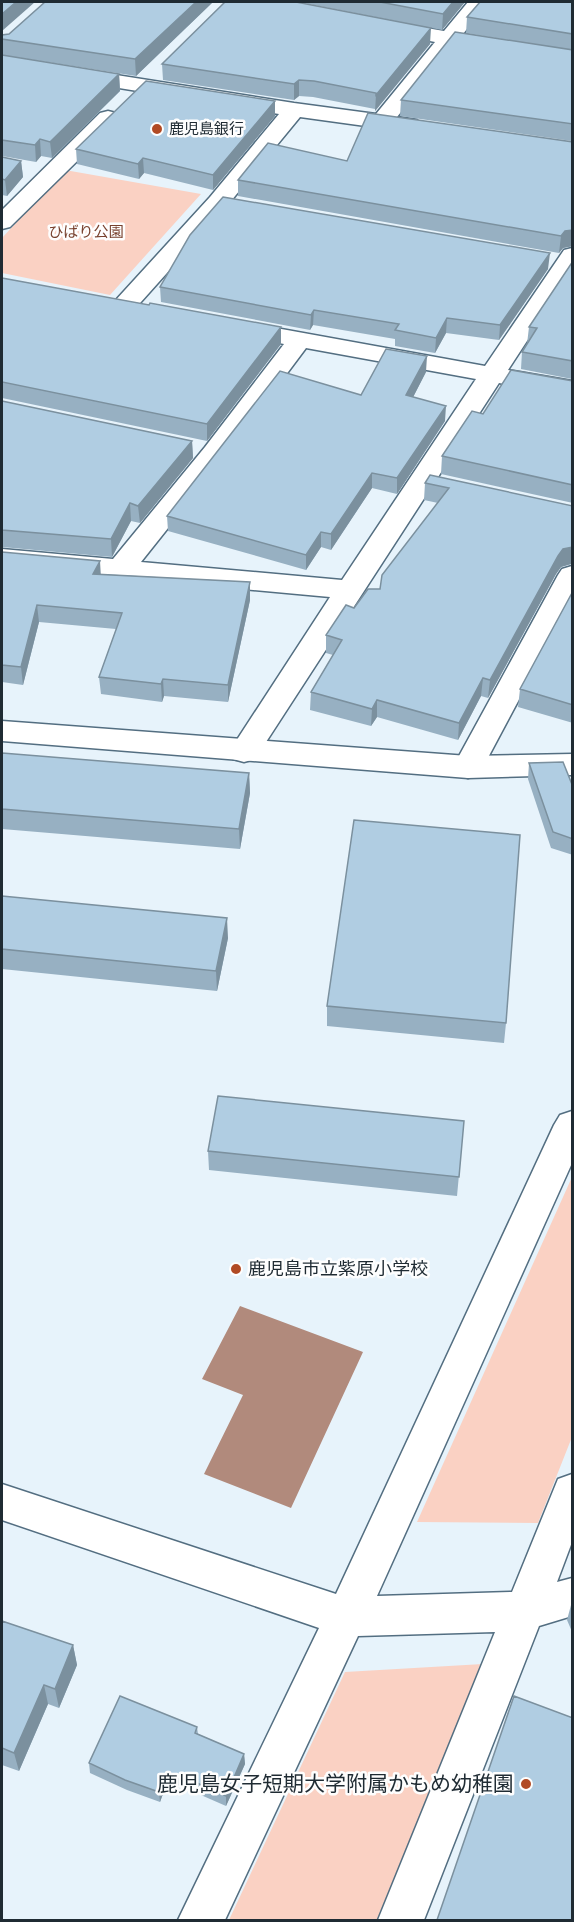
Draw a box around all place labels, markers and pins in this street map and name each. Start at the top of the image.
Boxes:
place label: 鹿児島銀行 [169,120,244,138]
marker: 鹿児島銀行 [150,122,164,136]
place label: 鹿児島市立紫原小学校 [248,1258,428,1280]
marker: 鹿児島市立紫原小学校 [229,1262,243,1276]
place label: 鹿児島女子短期大学附属かもめ幼稚園 [157,1771,514,1797]
marker: 鹿児島女子短期大学附属かもめ幼稚園 [519,1777,533,1791]

